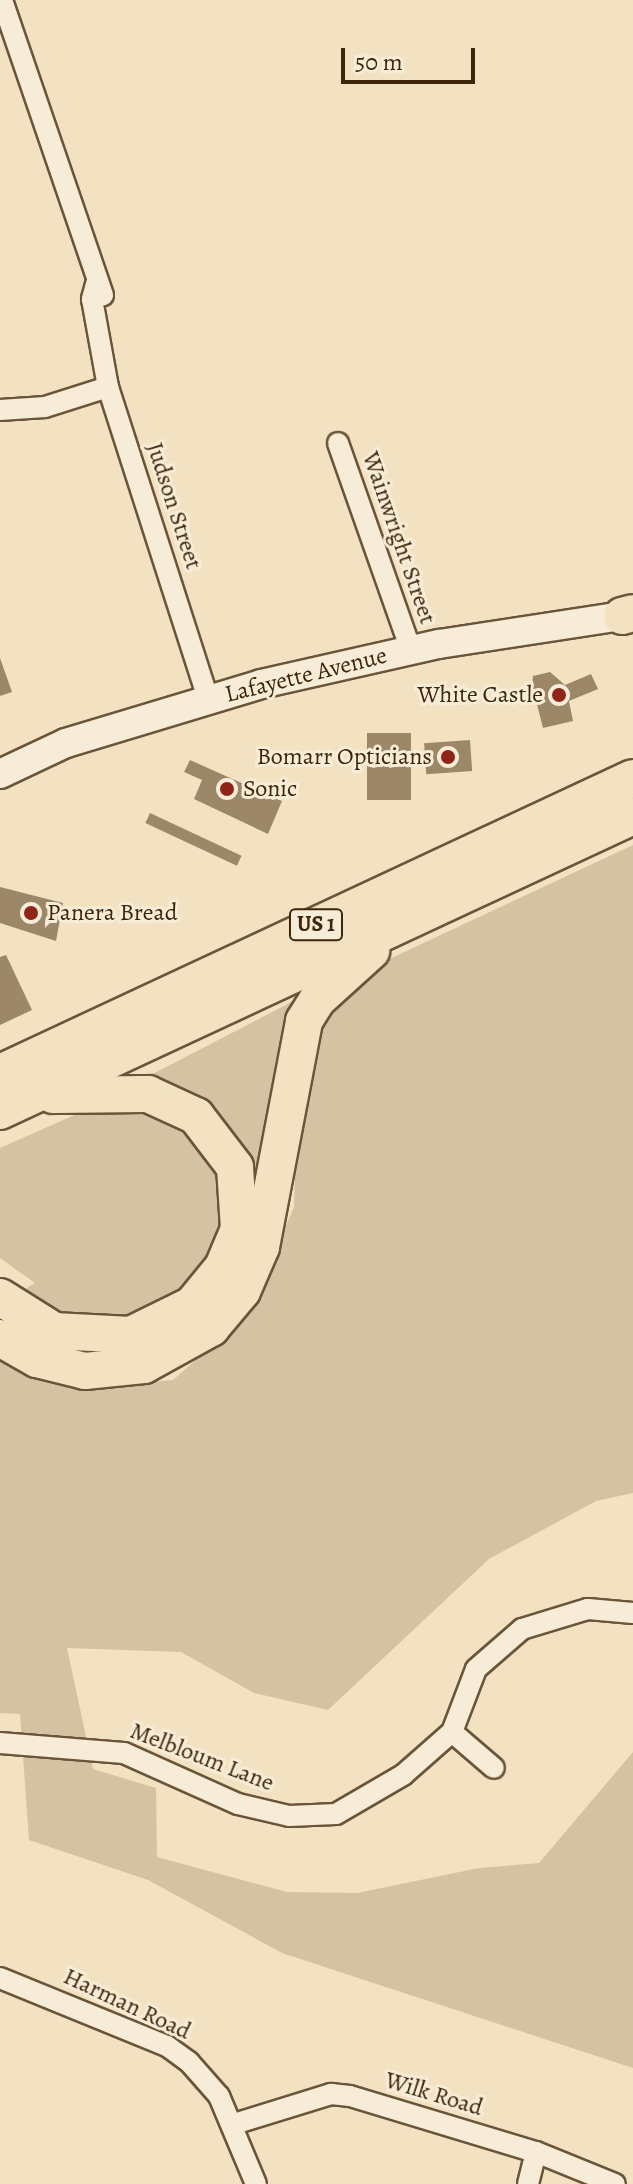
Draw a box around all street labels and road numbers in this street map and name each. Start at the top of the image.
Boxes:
street label: Judson Street [140,439,208,573]
street label: Wainwright Street [356,448,442,628]
street label: Lafayette Avenue [222,641,390,709]
road number: US 1 [288,907,344,943]
street label: Melbloum Lane [126,1716,278,1798]
street label: Harman Road [59,1962,195,2046]
street label: Wilk Road [382,2066,486,2122]

